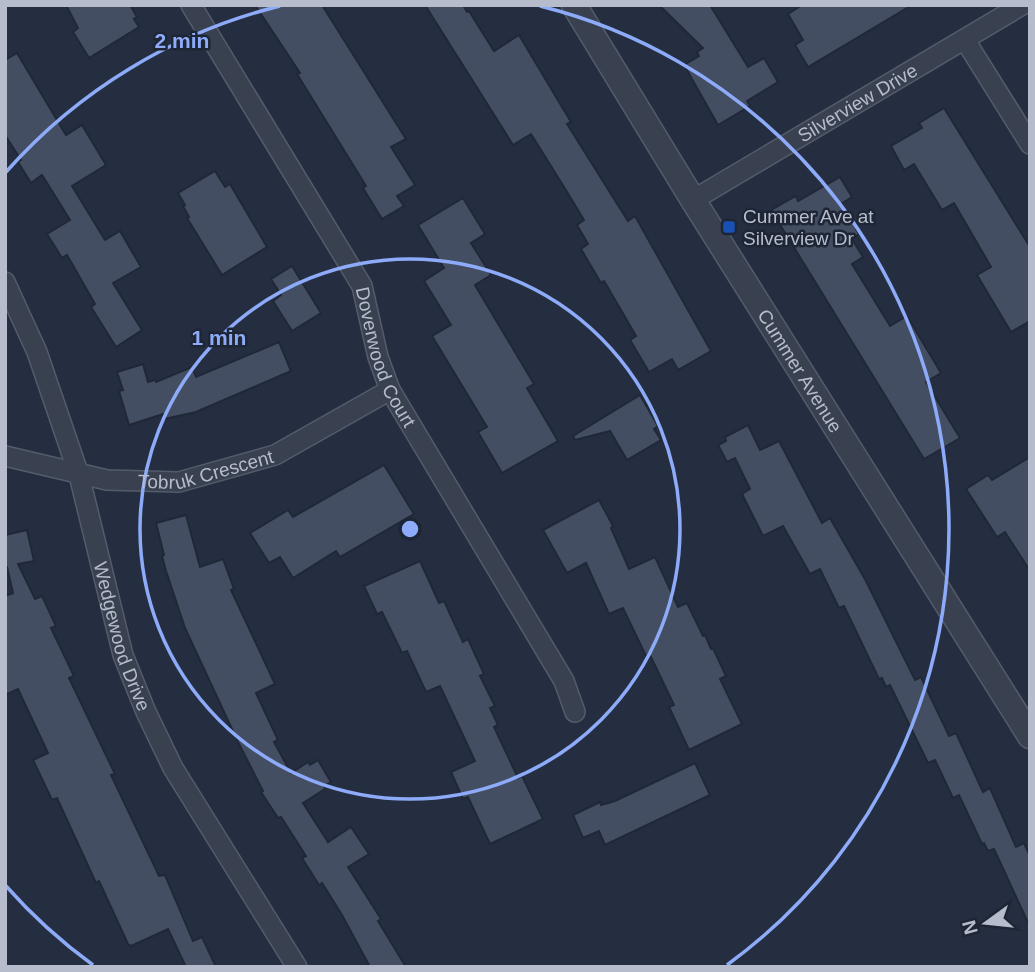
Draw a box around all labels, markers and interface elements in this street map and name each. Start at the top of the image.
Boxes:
text: 2 min [155,29,209,52]
street label: Silverview Drive [794,60,921,147]
place label: Cummer Ave at Silverview Dr [743,206,874,249]
marker: Cummer Ave at Silverview Dr [721,219,737,235]
street label: Doverwood Court [352,285,420,432]
street label: Cummer Avenue [753,306,846,436]
text: 1 min [192,326,246,349]
street label: Tobruk Crescent [138,446,276,494]
centre of rings [398,517,422,541]
street label: Wedgewood Drive [90,560,154,714]
north arrow [951,888,1021,958]
text: N [958,918,982,937]

